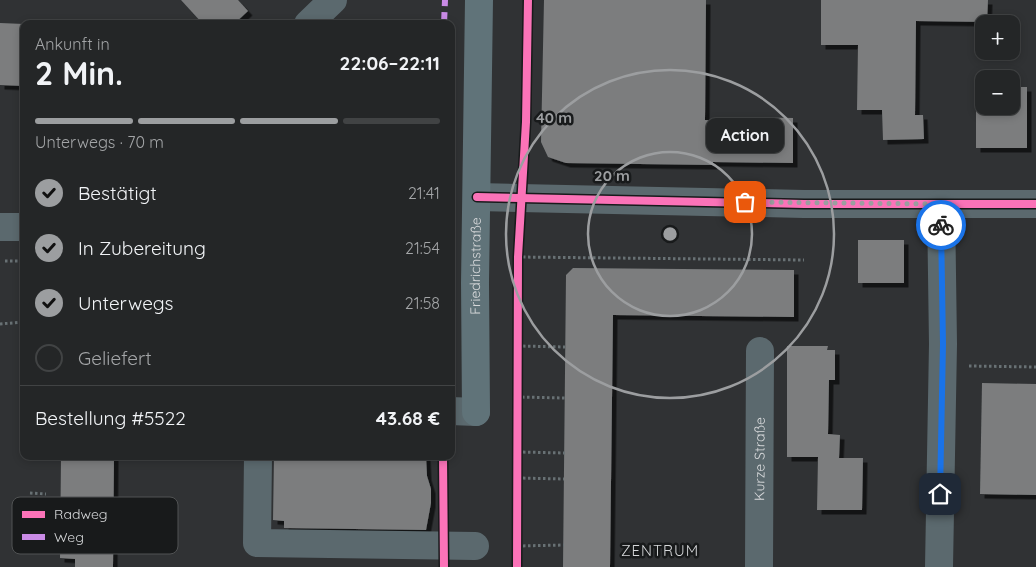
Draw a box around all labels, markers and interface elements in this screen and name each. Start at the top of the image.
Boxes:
map controls [975,15,1020,115]
button: + [975,15,1020,60]
text: Ankunft in [35,34,110,54]
text: 22:06–22:11 [340,51,440,75]
text: 2 Min. [35,53,123,93]
button: − [975,70,1020,115]
text: 40 m [536,108,572,127]
callout: Action [706,117,784,152]
text: Action [721,125,769,145]
text: Unterwegs · 70 m [35,132,164,152]
text: 20 m [594,166,630,185]
icon: check [35,179,63,207]
text: Bestätigt [78,181,157,205]
pin [724,181,766,223]
text: 21:41 [408,183,440,203]
icon: bag [731,188,759,216]
courier [916,200,966,250]
icon: bike [927,211,955,239]
street label: Friedrichstraße [466,217,485,315]
centre of rings [661,225,679,243]
icon: check [35,234,63,262]
text: In Zubereitung [78,236,206,260]
text: 21:54 [405,238,440,258]
icon: check [35,289,63,317]
text: Unterwegs [78,291,173,315]
text: 21:58 [405,293,440,313]
text: Geliefert [78,346,152,370]
text: Bestellung #5522 [35,406,186,430]
text: 43.68 € [376,406,440,430]
street label: Kurze Straße [750,417,769,501]
pin [919,473,961,515]
icon: home [926,480,954,508]
legend [12,497,178,554]
text: Radweg [54,505,108,523]
text: Weg [54,528,84,546]
district label: ZENTRUM [621,541,699,560]

